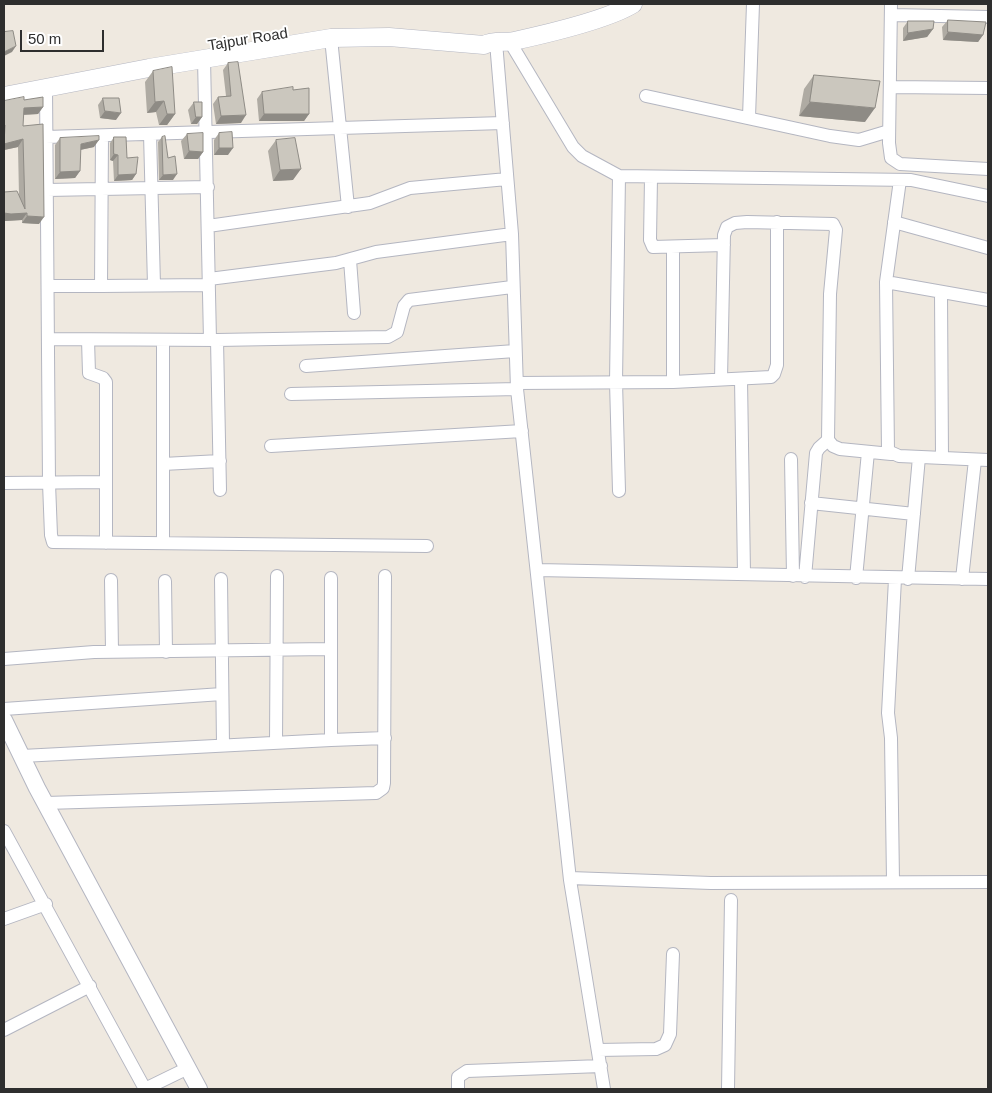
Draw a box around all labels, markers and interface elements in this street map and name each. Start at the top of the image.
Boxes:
scale bar [22,20,106,52]
street label: Tajpur Road [207,25,289,55]
text: 50 m [28,30,61,47]

